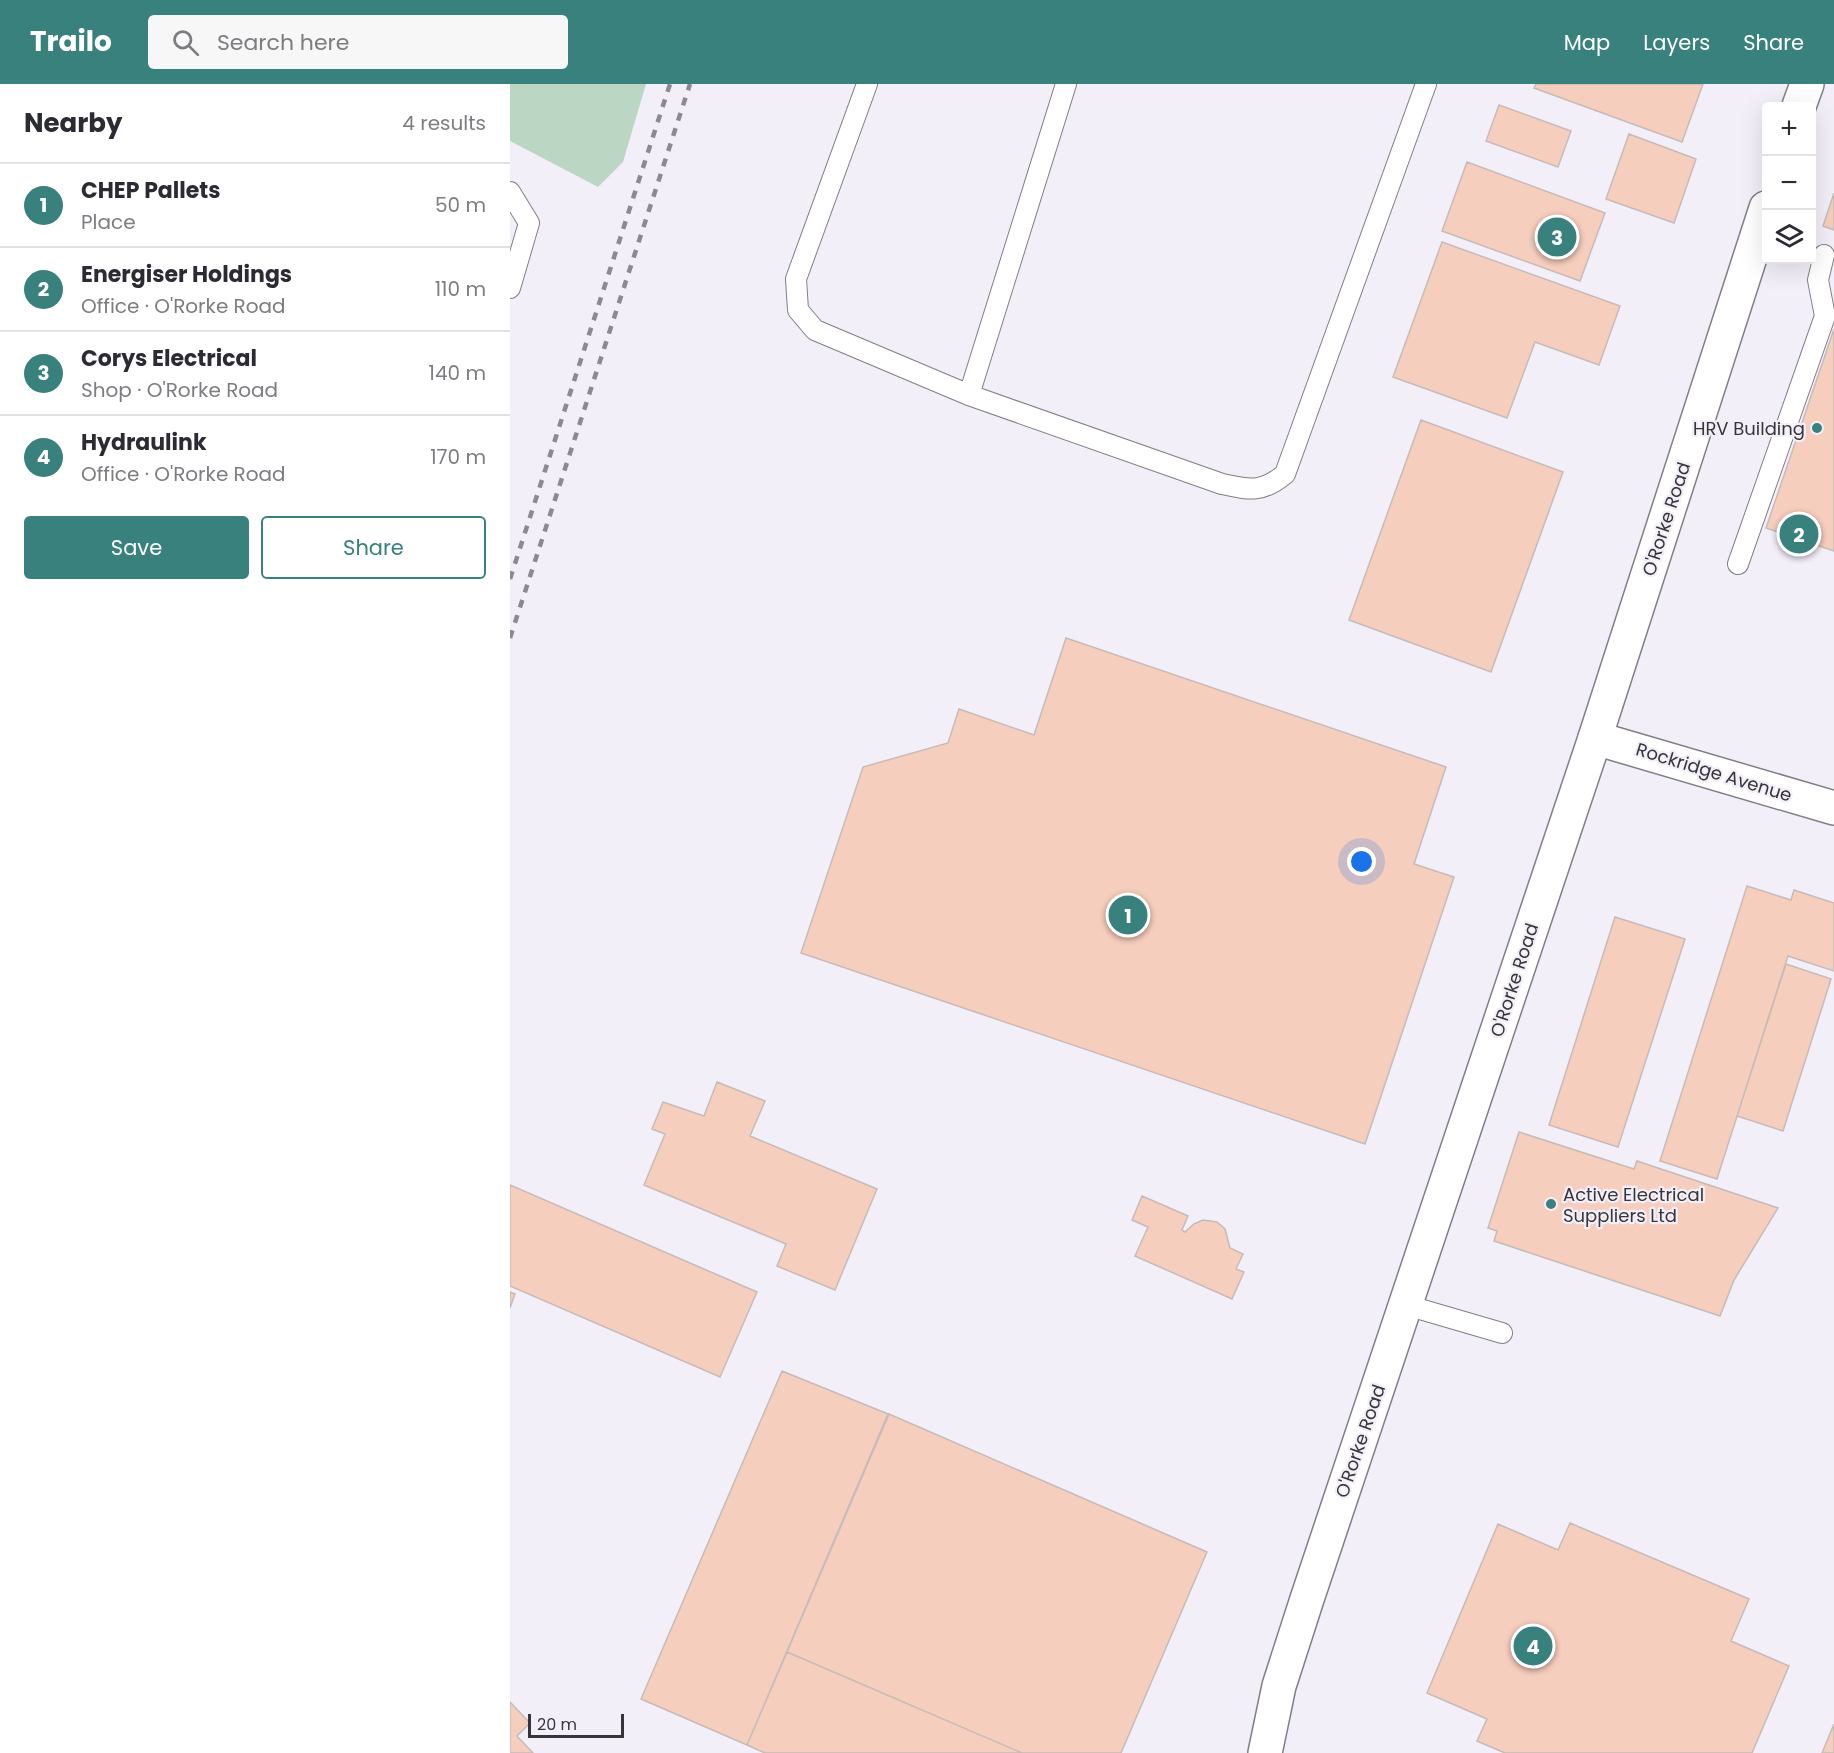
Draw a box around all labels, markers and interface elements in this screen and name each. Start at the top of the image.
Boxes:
search box [148,15,568,69]
text: Trailo [30,22,112,61]
icon: search [169,26,202,59]
text: Search here [217,27,349,58]
text: Map [1564,28,1610,57]
text: Layers [1643,28,1710,57]
text: Share [1743,28,1804,57]
map controls [1762,102,1816,264]
button: + [1762,102,1816,156]
text: Nearby [24,105,122,141]
text: 4 results [402,109,486,137]
button: − [1762,156,1816,210]
text: CHEP Pallets [81,175,221,206]
text: 1 [40,191,47,219]
text: 50 m [435,191,486,219]
text: Place [81,208,136,236]
button: layers [1762,210,1816,264]
pin: 3 [1538,214,1576,260]
text: Energiser Holdings [81,259,292,290]
text: 2 [38,275,49,303]
text: 110 m [435,275,486,303]
text: Office · O'Rorke Road [81,292,286,320]
text: Corys Electrical [81,343,257,374]
text: 3 [37,359,50,387]
text: 140 m [429,359,486,387]
text: Shop · O'Rorke Road [81,376,278,404]
place label: HRV Building [1693,416,1805,441]
marker: HRV Building [1810,421,1824,435]
text: Hydraulink [81,427,207,458]
text: 4 [37,443,50,471]
text: 170 m [430,443,486,471]
street label: O'Rorke Road [1636,459,1696,579]
text: Office · O'Rorke Road [81,460,286,488]
pin: 2 [1780,512,1818,556]
button: Save [24,516,249,579]
button: Share [261,516,486,579]
street label: Rockridge Avenue [1633,736,1795,808]
your location [1347,847,1376,876]
pin: 1 [1108,892,1148,938]
street label: O'Rorke Road [1484,920,1544,1040]
place label: Active Electrical Suppliers Ltd [1563,1182,1704,1228]
marker: Active Electrical Suppliers Ltd [1544,1197,1558,1211]
street label: O'Rorke Road [1329,1381,1391,1501]
pin: 4 [1514,1624,1552,1668]
scale bar [528,1711,624,1738]
text: 20 m [537,1713,577,1736]

